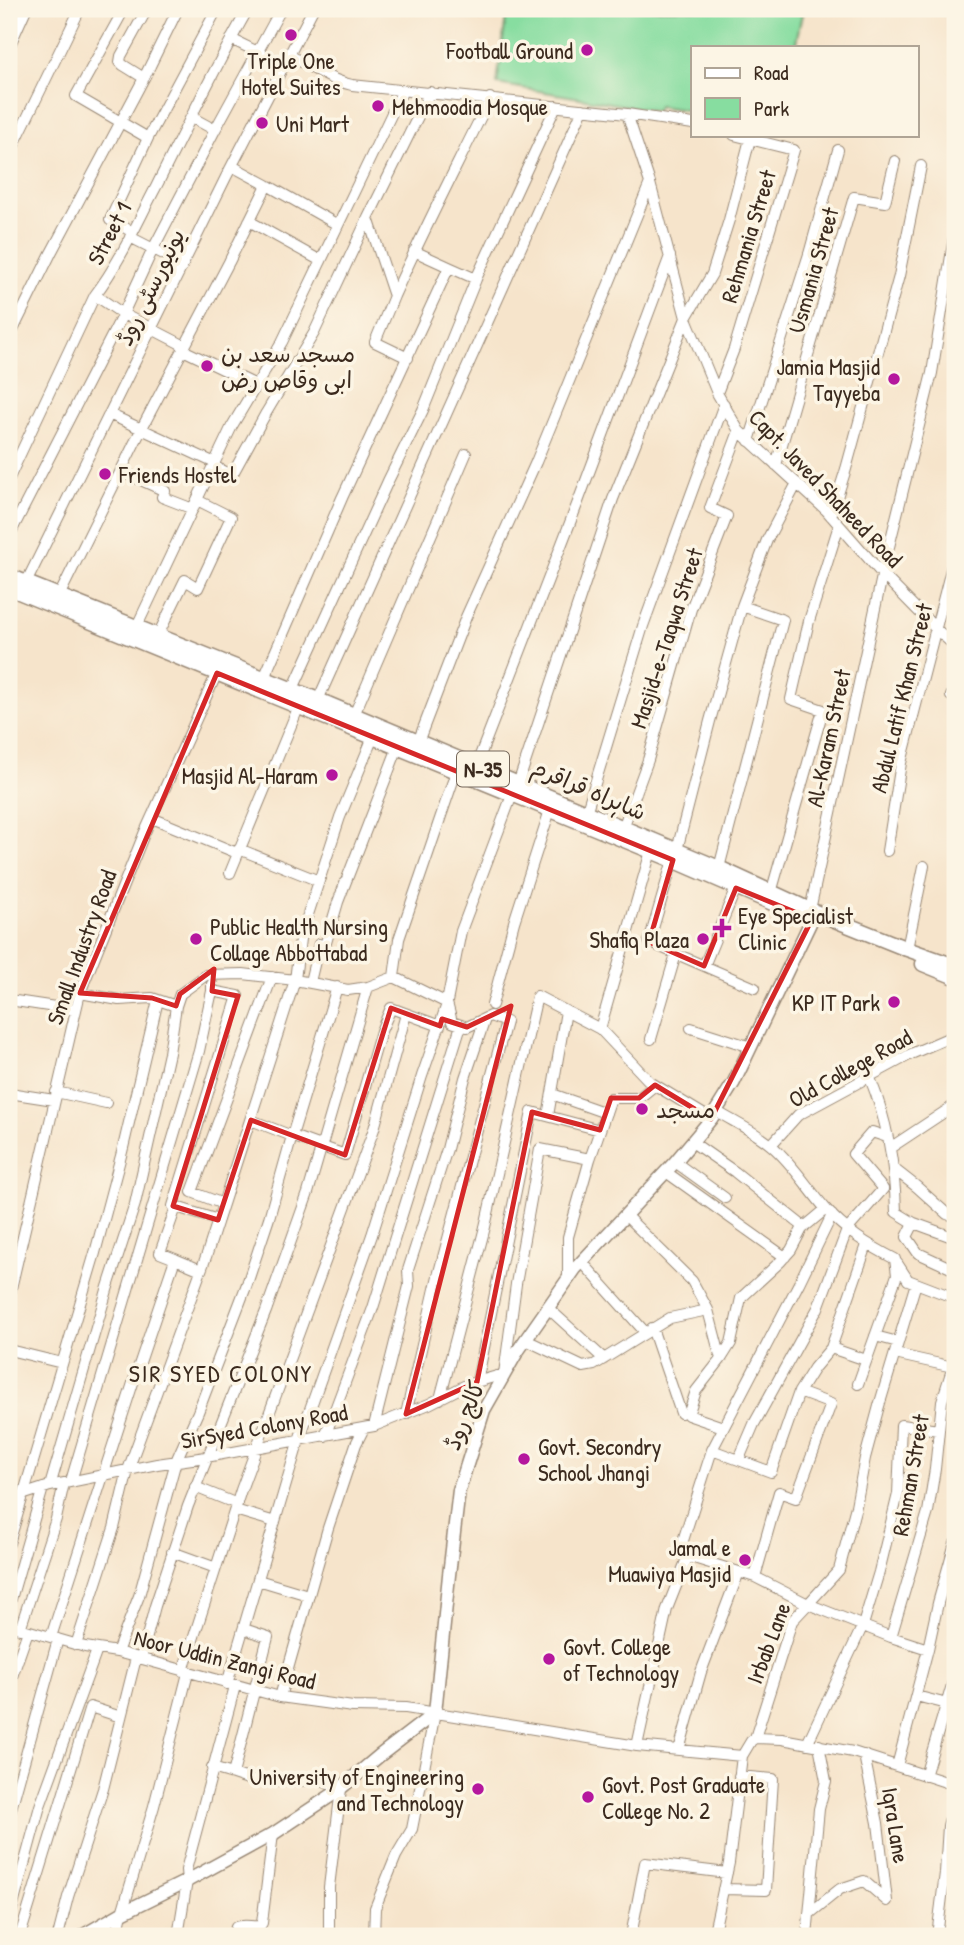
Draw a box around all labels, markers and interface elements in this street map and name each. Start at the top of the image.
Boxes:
marker: Triple One Hotel Suites [283,27,299,43]
place label: Football Ground [446,35,573,66]
marker: Football Ground [579,42,595,58]
place label: Triple One Hotel Suites [241,45,341,102]
legend [691,46,918,136]
text: Road [754,58,788,87]
place label: Mehmoodia Mosque [392,91,548,122]
text: Park [754,94,789,123]
marker: Mehmoodia Mosque [370,98,386,114]
place label: Uni Mart [276,108,350,139]
marker: Uni Mart [254,115,270,131]
street label: Rehmania Street [713,165,783,306]
street label: Street 1 [80,196,138,270]
street label: Usmania Street [780,202,846,337]
street label: یونیورسٹی روڈ [108,223,192,351]
place label: مسجد سعد بن ابی وقاص رض [221,338,355,395]
place label: Jamia Masjid Tayyeba [776,351,880,408]
marker: مسجد سعد بن ابی وقاص رض [199,358,215,374]
marker: Jamia Masjid Tayyeba [886,371,902,387]
street label: Capt. Javed Shaheed Road [742,402,910,574]
place label: Friends Hostel [118,459,237,490]
marker: Friends Hostel [97,466,113,482]
street label: Masjid-e-Taqwa Street [622,543,710,732]
street label: Abdul Latif Khan Street [862,599,940,796]
street label: Al-Karam Street [798,665,858,810]
street label: شاہراہ قراقرم [526,751,651,829]
road number: N-35 [457,752,509,786]
place label: Masjid Al-Haram [182,760,318,791]
marker: Masjid Al-Haram [324,767,340,783]
street label: Small Industry Road [39,865,123,1029]
place label: Eye Specialist Clinic [738,900,854,957]
place label: Public Health Nursing Collage Abbottabad [210,911,388,968]
marker: Eye Specialist Clinic [712,918,732,938]
place label: Shafiq Plaza [590,924,689,955]
marker: Public Health Nursing Collage Abbottabad [188,931,204,947]
marker: Shafiq Plaza [695,931,711,947]
place label: KP IT Park [792,987,880,1018]
marker: KP IT Park [886,994,902,1010]
street label: Old College Road [783,1021,917,1115]
place label: مسجد [656,1094,715,1125]
marker: مسجد [634,1101,650,1117]
district label: SIR SYED COLONY [129,1357,313,1389]
street label: کالج روڈ [436,1375,493,1455]
street label: SirSyed Colony Road [178,1396,350,1456]
street label: Rehman Street [884,1411,936,1538]
place label: Govt. Secondry School Jhangi [538,1431,662,1488]
marker: Govt. Secondry School Jhangi [516,1451,532,1467]
place label: Jamal e Muawiya Masjid [608,1532,731,1589]
marker: Jamal e Muawiya Masjid [737,1552,753,1568]
street label: Irbab Lane [738,1598,798,1688]
street label: Noor Uddin Zangi Road [131,1621,319,1697]
place label: Govt. College of Technology [563,1631,680,1688]
marker: Govt. College of Technology [541,1651,557,1667]
place label: University of Engineering and Technology [250,1761,464,1818]
place label: Govt. Post Graduate College No. 2 [602,1769,765,1826]
marker: University of Engineering and Technology [470,1781,486,1797]
street label: Iqra Lane [875,1785,917,1865]
marker: Govt. Post Graduate College No. 2 [580,1789,596,1805]

